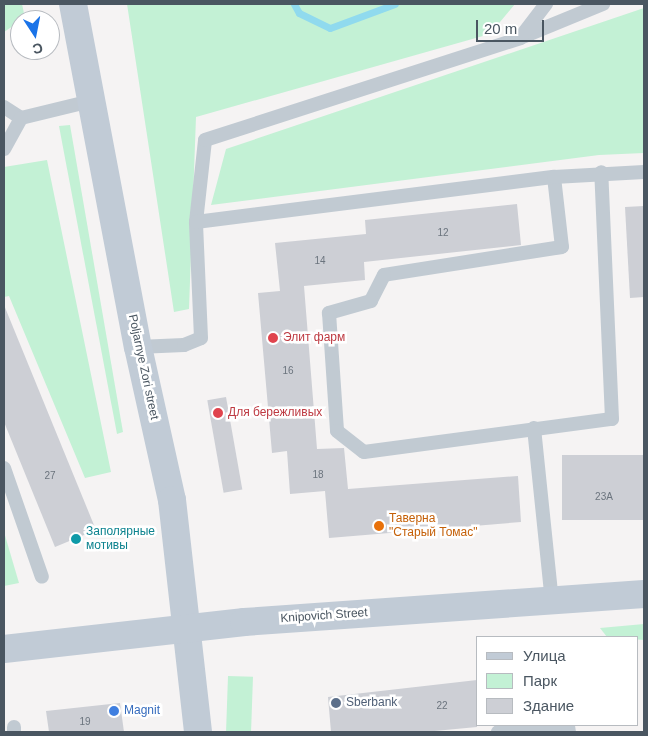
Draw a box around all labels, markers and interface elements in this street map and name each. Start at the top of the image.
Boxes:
north arrow [10,10,60,60]
scale bar [478,10,546,42]
text: 20 m [484,20,517,37]
text: С [31,40,44,58]
house number: 12 [437,227,449,239]
house number: 14 [314,255,326,267]
street label: Poljarnye Zori street [125,313,161,421]
place label: Элит фарм [283,331,345,345]
marker: Элит фарм [267,332,279,344]
house number: 16 [282,365,294,377]
place label: Для бережливых [228,406,322,420]
marker: Для бережливых [212,407,224,419]
house number: 18 [312,469,324,481]
house number: 27 [44,470,56,482]
house number: 23А [595,491,613,503]
place label: Таверна "Старый Томас" [389,512,478,540]
marker: Таверна "Старый Томас" [373,520,385,532]
place label: Заполярные мотивы [86,525,155,553]
marker: Заполярные мотивы [70,533,82,545]
street label: Knipovich Street [280,606,368,626]
legend [476,636,638,726]
text: Улица [523,647,566,664]
text: Парк [523,672,557,689]
place label: Sberbank [346,696,397,710]
marker: Sberbank [330,697,342,709]
text: Здание [523,697,574,714]
house number: 22 [436,700,448,712]
place label: Magnit [124,704,160,718]
marker: Magnit [108,705,120,717]
house number: 19 [79,716,91,728]

